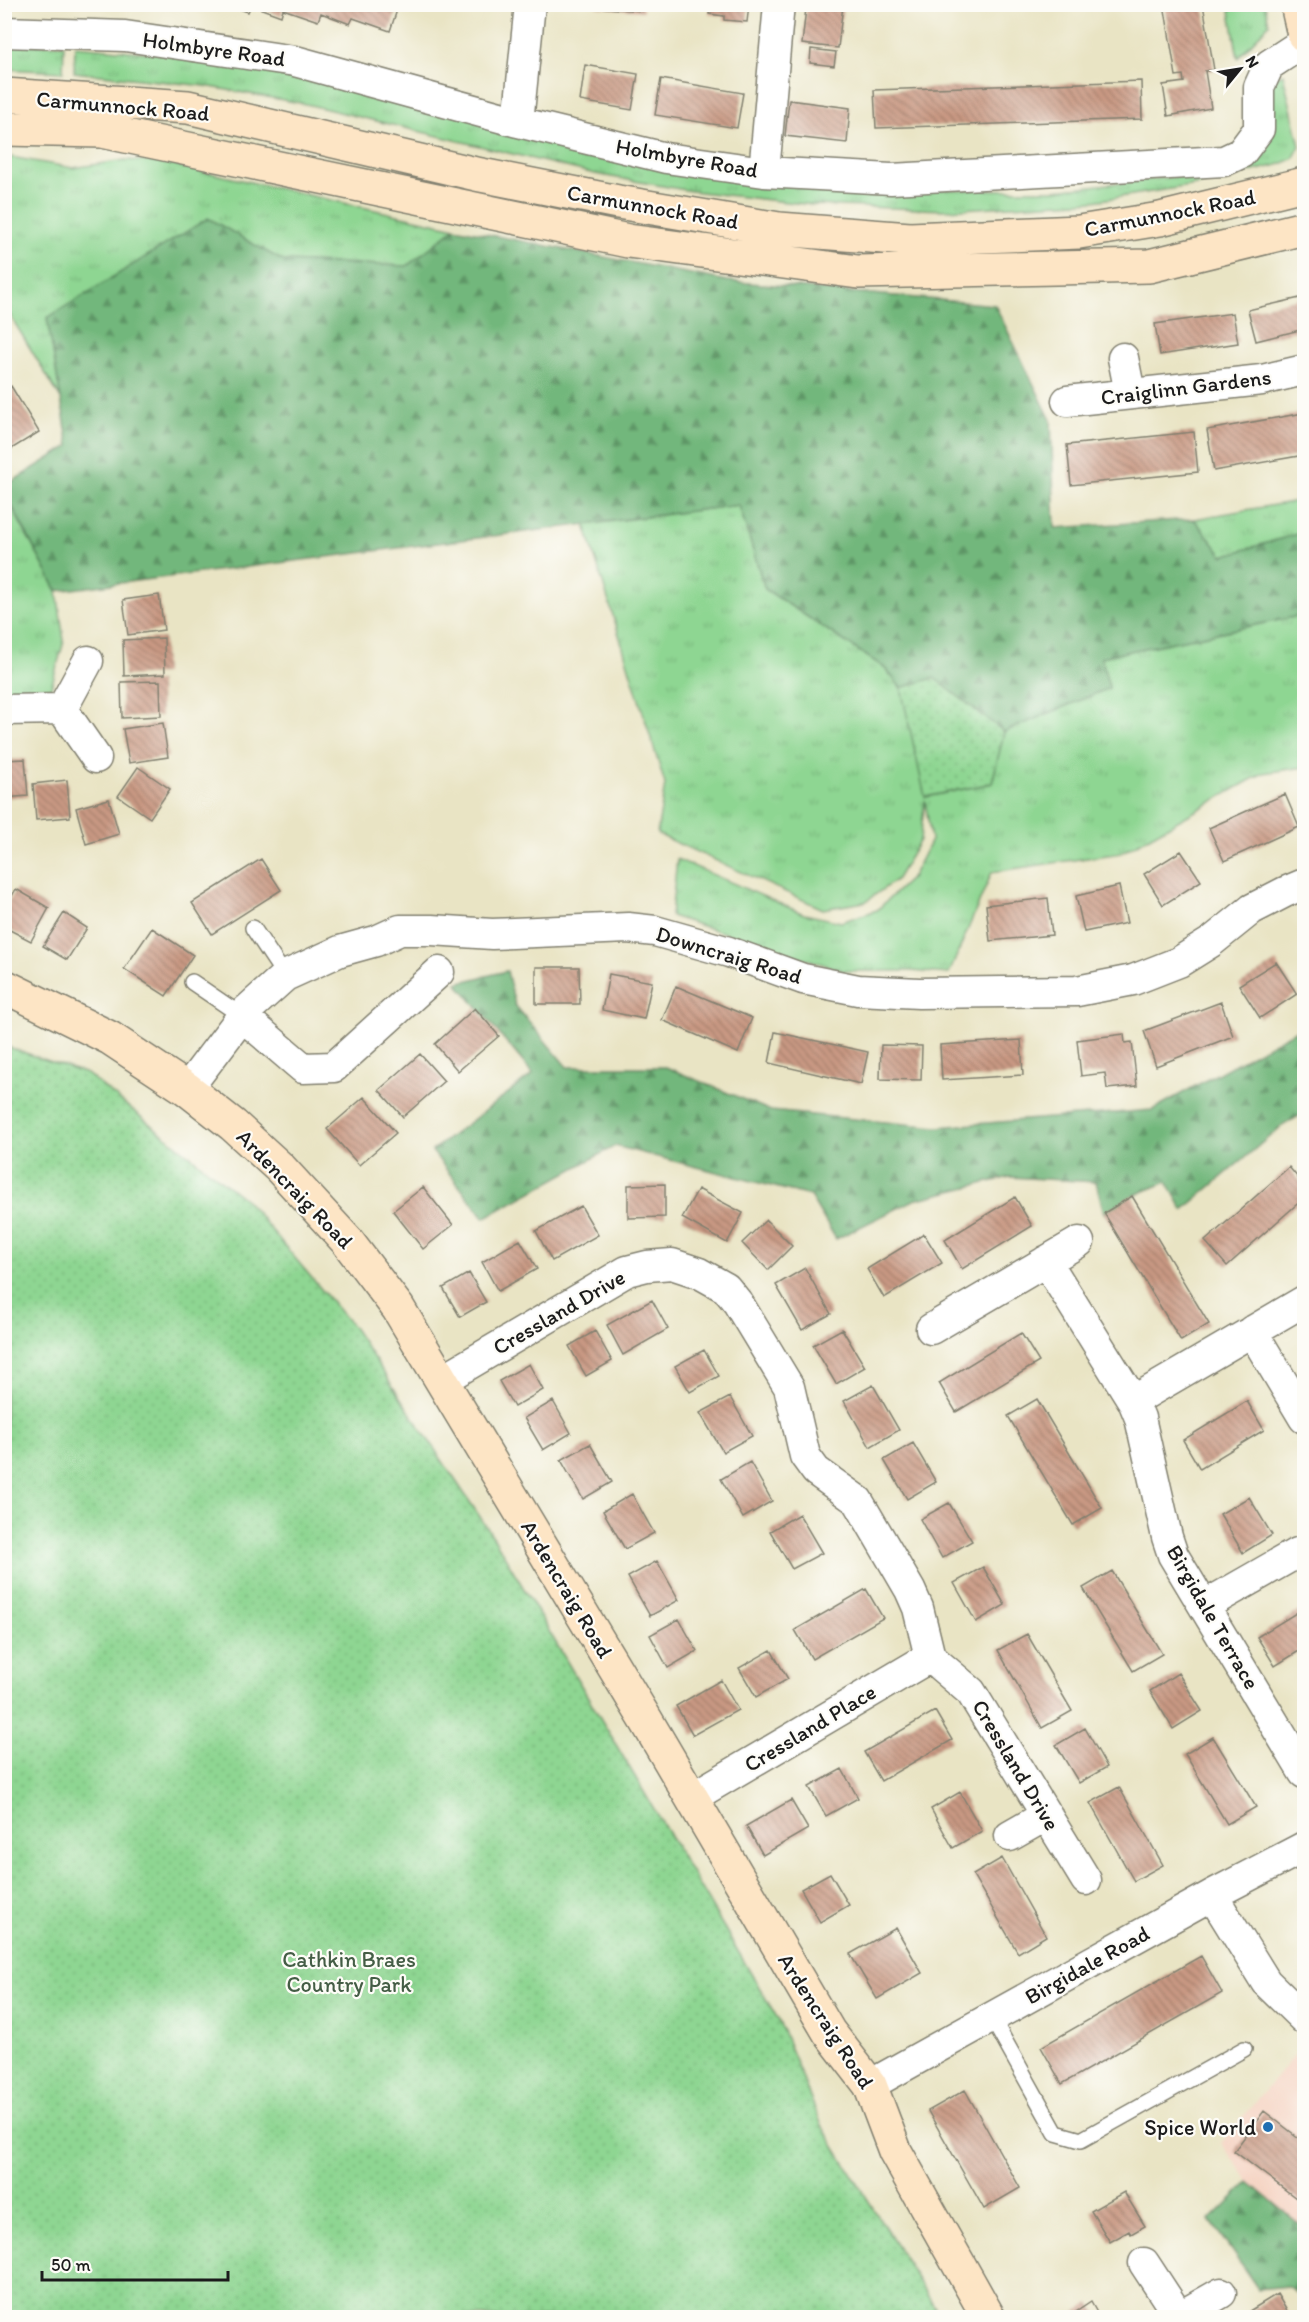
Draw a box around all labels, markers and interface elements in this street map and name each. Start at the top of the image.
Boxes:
street label: Holmbyre Road [141,26,287,72]
north arrow [1210,39,1270,99]
text: N [1242,52,1263,71]
street label: Carmunnock Road [35,85,211,127]
street label: Holmbyre Road [614,132,760,184]
street label: Carmunnock Road [565,179,741,235]
street label: Carmunnock Road [1082,183,1258,243]
street label: Craiglinn Gardens [1099,363,1273,411]
street label: Downcraig Road [653,920,805,990]
street label: Ardencraig Road [231,1123,359,1255]
street label: Cressland Drive [488,1263,630,1361]
street label: Ardencraig Road [515,1515,619,1663]
street label: Birgidale Terrace [1161,1540,1265,1694]
street label: Cressland Place [739,1678,881,1778]
street label: Cressland Drive [966,1695,1066,1835]
street label: Birgidale Road [1020,1920,1154,2010]
park label: Cathkin Braes Country Park [282,1946,416,1998]
street label: Ardencraig Road [772,1948,880,2094]
place label: Spice World [1144,2114,1256,2141]
marker: Spice World [1261,2120,1275,2134]
scale bar [42,2244,228,2282]
text: 50 m [51,2254,91,2276]

